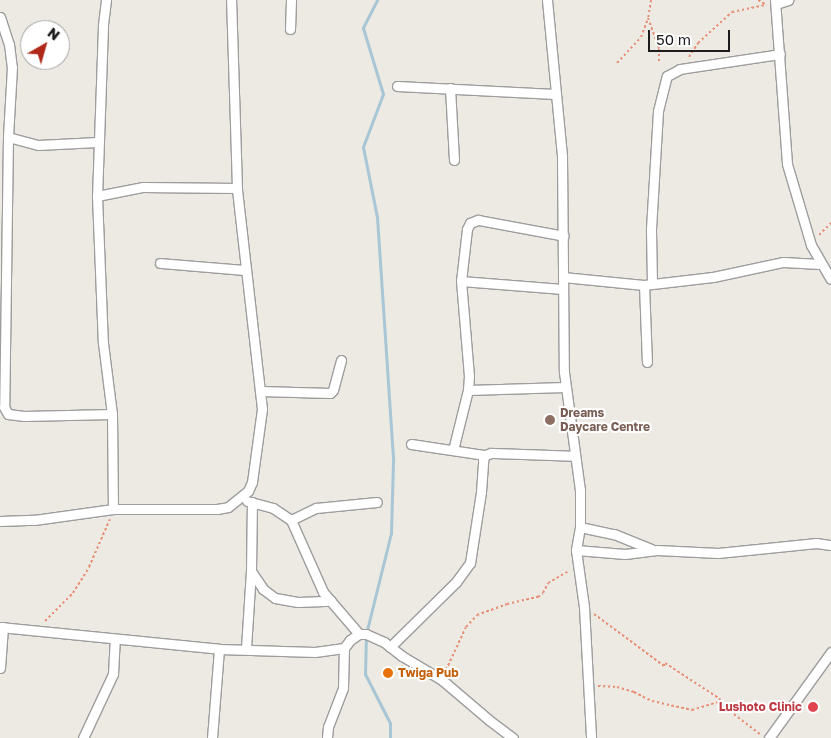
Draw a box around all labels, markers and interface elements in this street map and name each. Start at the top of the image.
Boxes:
north arrow [20,20,70,70]
scale bar [651,20,734,52]
text: N [44,24,63,44]
text: 50 m [656,30,691,48]
place label: Dreams Daycare Centre [560,406,650,434]
marker: Dreams Daycare Centre [544,414,556,426]
place label: Twiga Pub [398,666,459,680]
marker: Twiga Pub [382,667,394,679]
place label: Lushoto Clinic [719,700,802,714]
marker: Lushoto Clinic [806,700,820,714]

